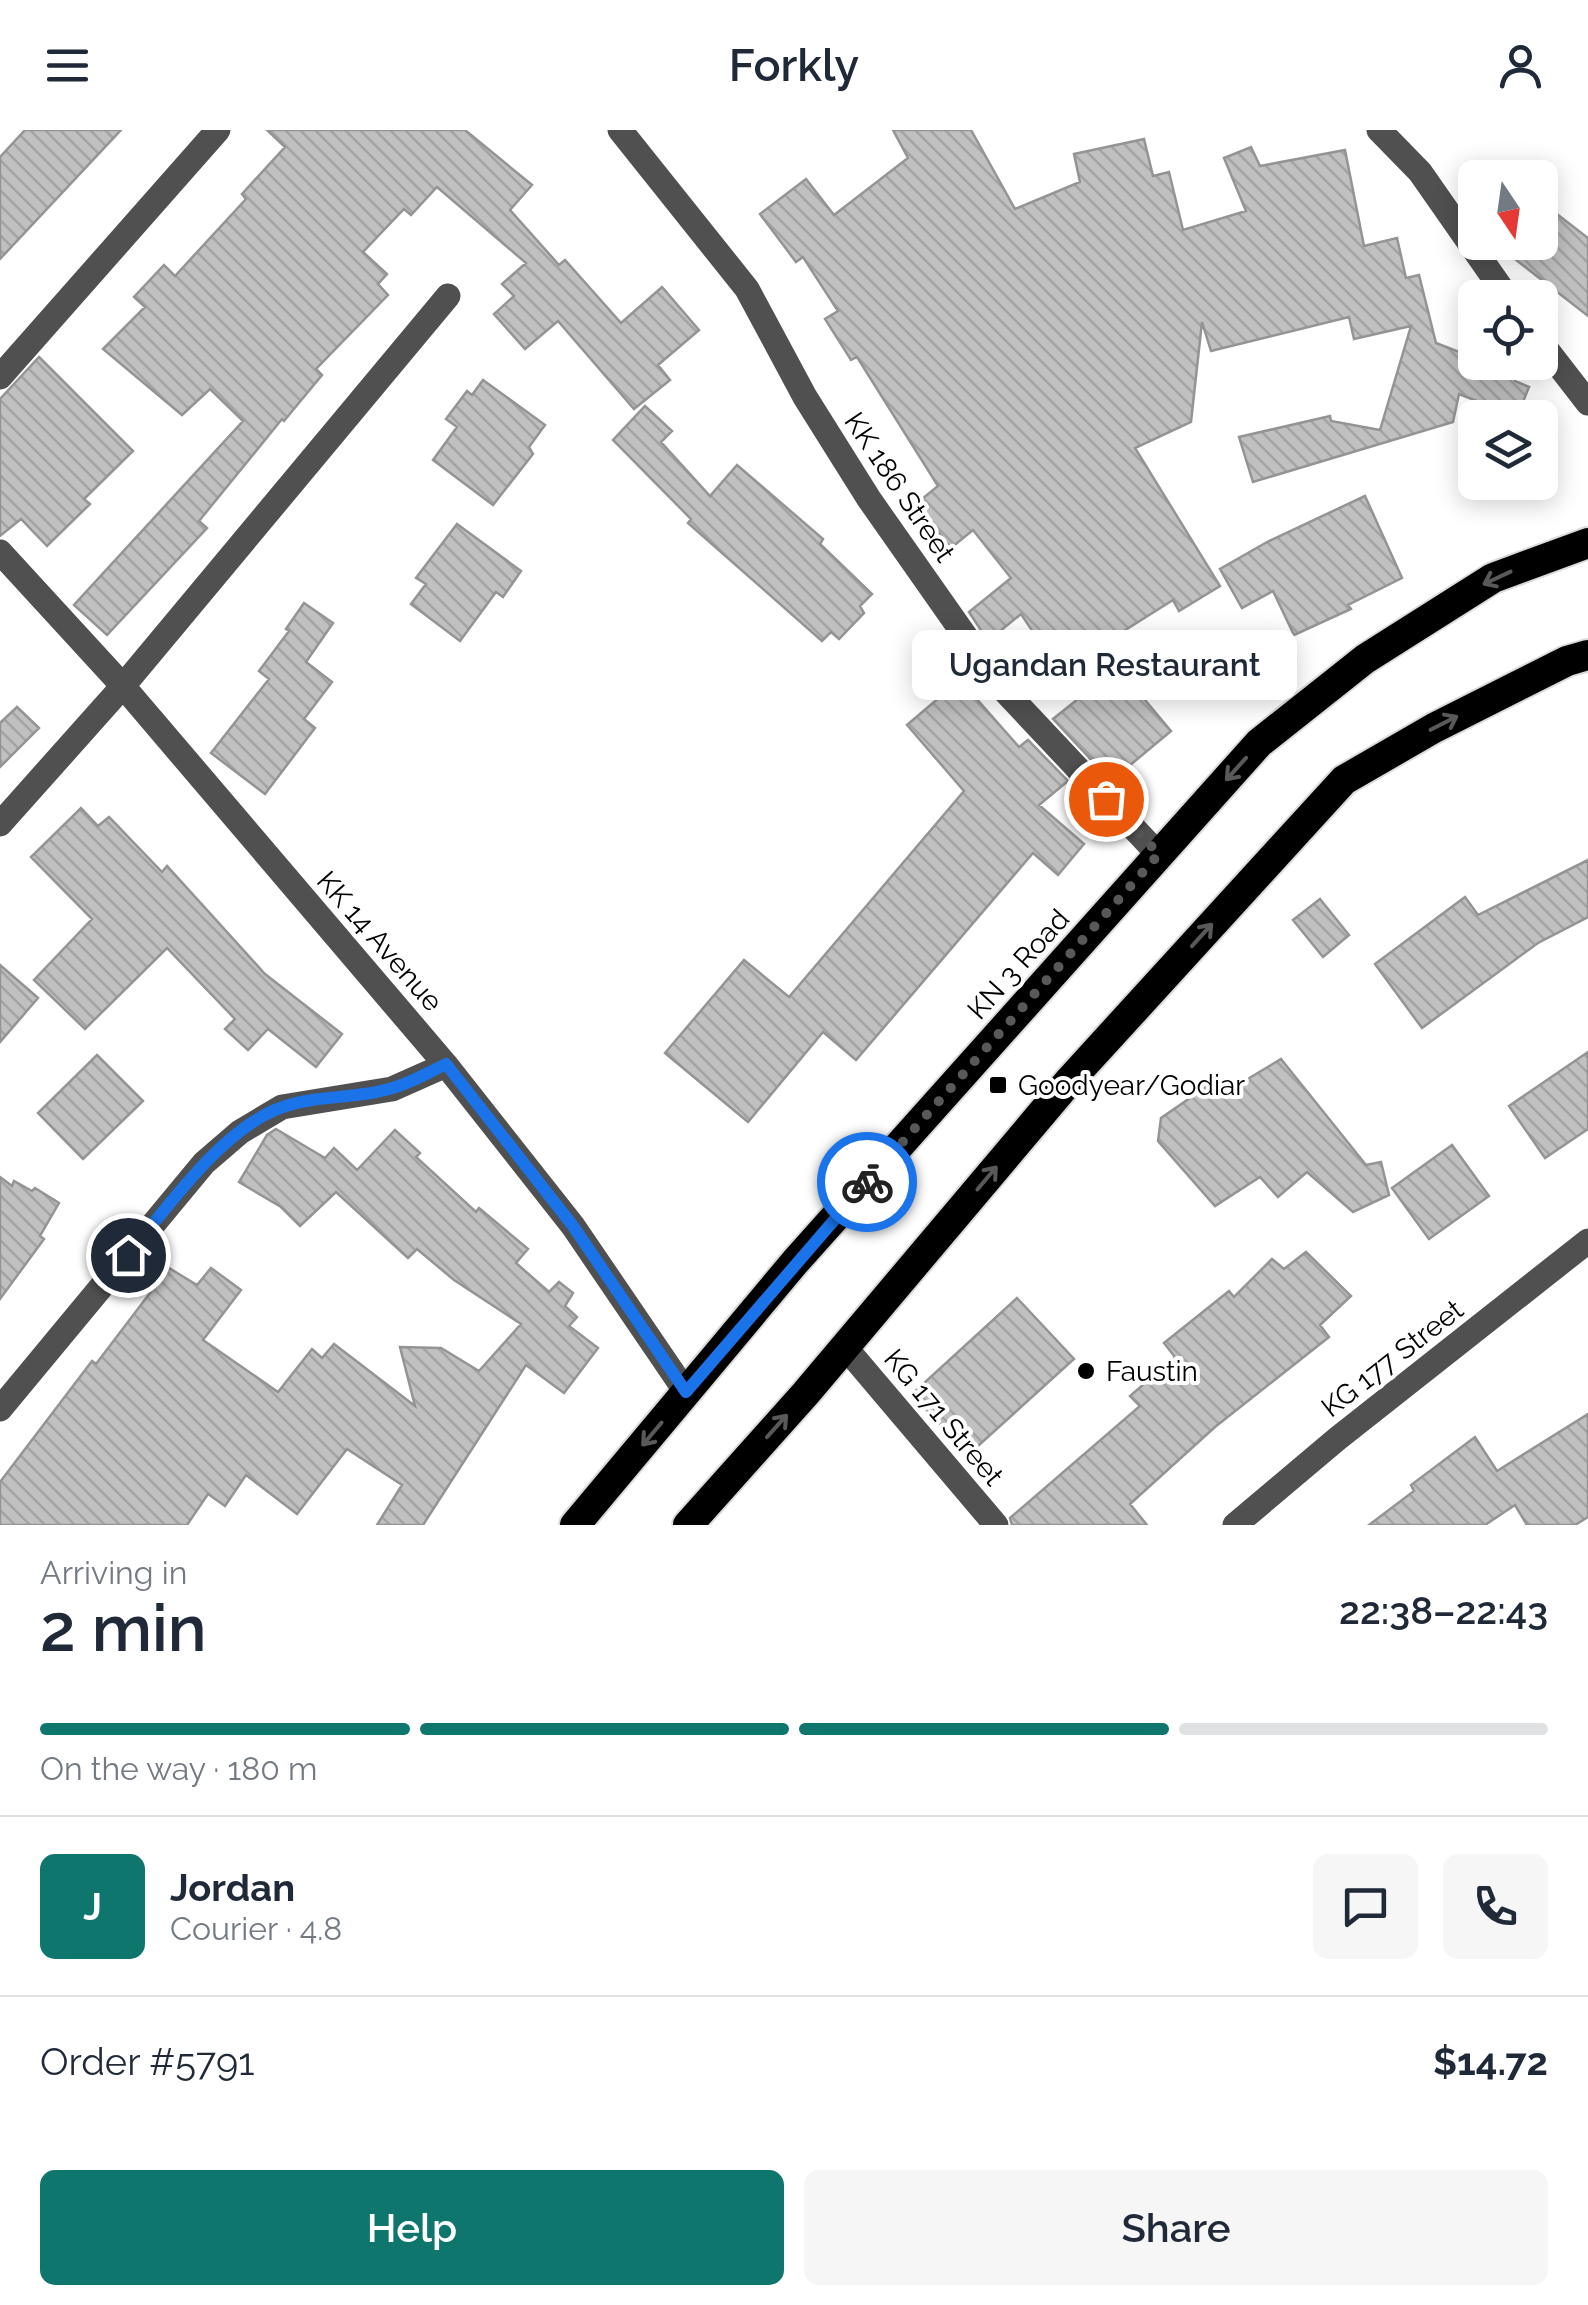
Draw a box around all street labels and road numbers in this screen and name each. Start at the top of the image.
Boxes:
street label: KK 186 Street [838,406,962,569]
street label: KK 14 Avenue [310,865,449,1018]
street label: KN 3 Road [961,903,1076,1026]
street label: KG 177 Street [1315,1292,1470,1424]
street label: KG 171 Street [877,1342,1011,1493]

